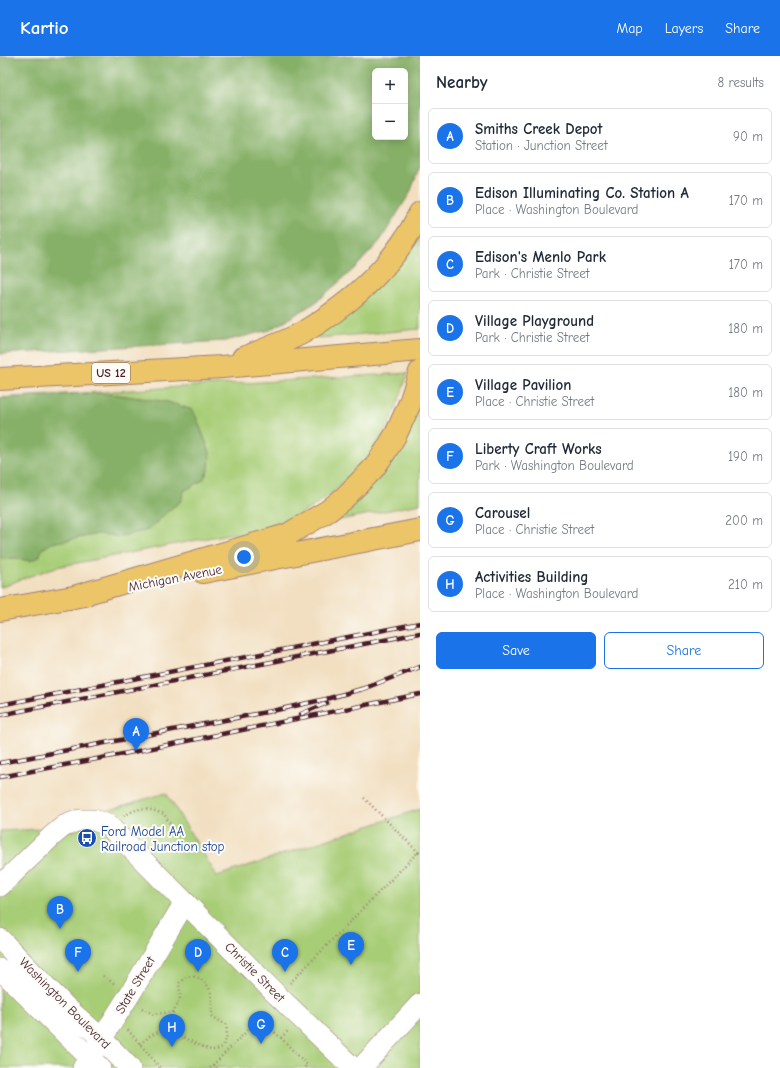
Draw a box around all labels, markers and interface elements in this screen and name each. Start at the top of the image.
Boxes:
text: Kartio [20,17,69,39]
text: Map [616,20,643,37]
text: Layers [665,20,703,37]
text: Share [725,20,760,37]
map controls [372,68,408,140]
button: + [372,68,408,104]
text: Nearby [436,73,487,92]
text: 8 results [718,75,764,90]
button: − [372,104,408,140]
text: Smiths Creek Depot [475,120,602,138]
text: A [446,129,454,144]
text: 90 m [733,129,763,144]
text: Station · Junction Street [475,138,608,153]
text: Edison Illuminating Co. Station A [475,184,689,202]
text: B [446,193,454,208]
text: 170 m [729,193,763,208]
text: Place · Washington Boulevard [475,202,638,217]
text: Edison's Menlo Park [475,248,606,266]
text: C [446,257,454,272]
text: 170 m [729,257,763,272]
text: Park · Christie Street [475,266,589,281]
text: Village Playground [475,312,594,330]
text: D [446,321,454,336]
text: 180 m [728,321,763,336]
text: Park · Christie Street [475,330,589,345]
road number: US 12 [92,363,130,383]
text: Village Pavilion [475,376,571,394]
text: E [446,385,454,400]
text: 180 m [728,385,763,400]
text: Place · Christie Street [475,394,594,409]
text: Liberty Craft Works [475,440,602,458]
text: F [446,449,454,464]
text: 190 m [728,449,763,464]
text: Park · Washington Boulevard [475,458,634,473]
text: Carousel [475,504,530,522]
text: G [445,513,455,528]
text: 200 m [725,513,763,528]
text: Place · Christie Street [475,522,594,537]
your location [234,547,254,567]
street label: Michigan Avenue [127,562,223,594]
text: Activities Building [475,568,589,586]
text: H [445,577,455,592]
text: 210 m [728,577,763,592]
text: Place · Washington Boulevard [475,586,638,601]
button: Save [436,632,596,669]
button: Share [604,632,764,669]
pin: A [123,718,149,751]
place label: Ford Model AA Railroad Junction stop [101,824,225,854]
bus stop icon: Ford Model AA Railroad Junction stop [76,827,98,849]
pin: B [47,896,73,929]
pin: E [338,932,364,965]
pin: F [65,939,91,972]
pin: D [185,939,211,972]
street label: Christie Street [222,939,288,1005]
pin: C [272,939,298,972]
street label: State Street [112,953,159,1016]
street label: Washington Boulevard [16,954,114,1052]
pin: G [248,1011,274,1044]
pin: H [159,1014,185,1047]

